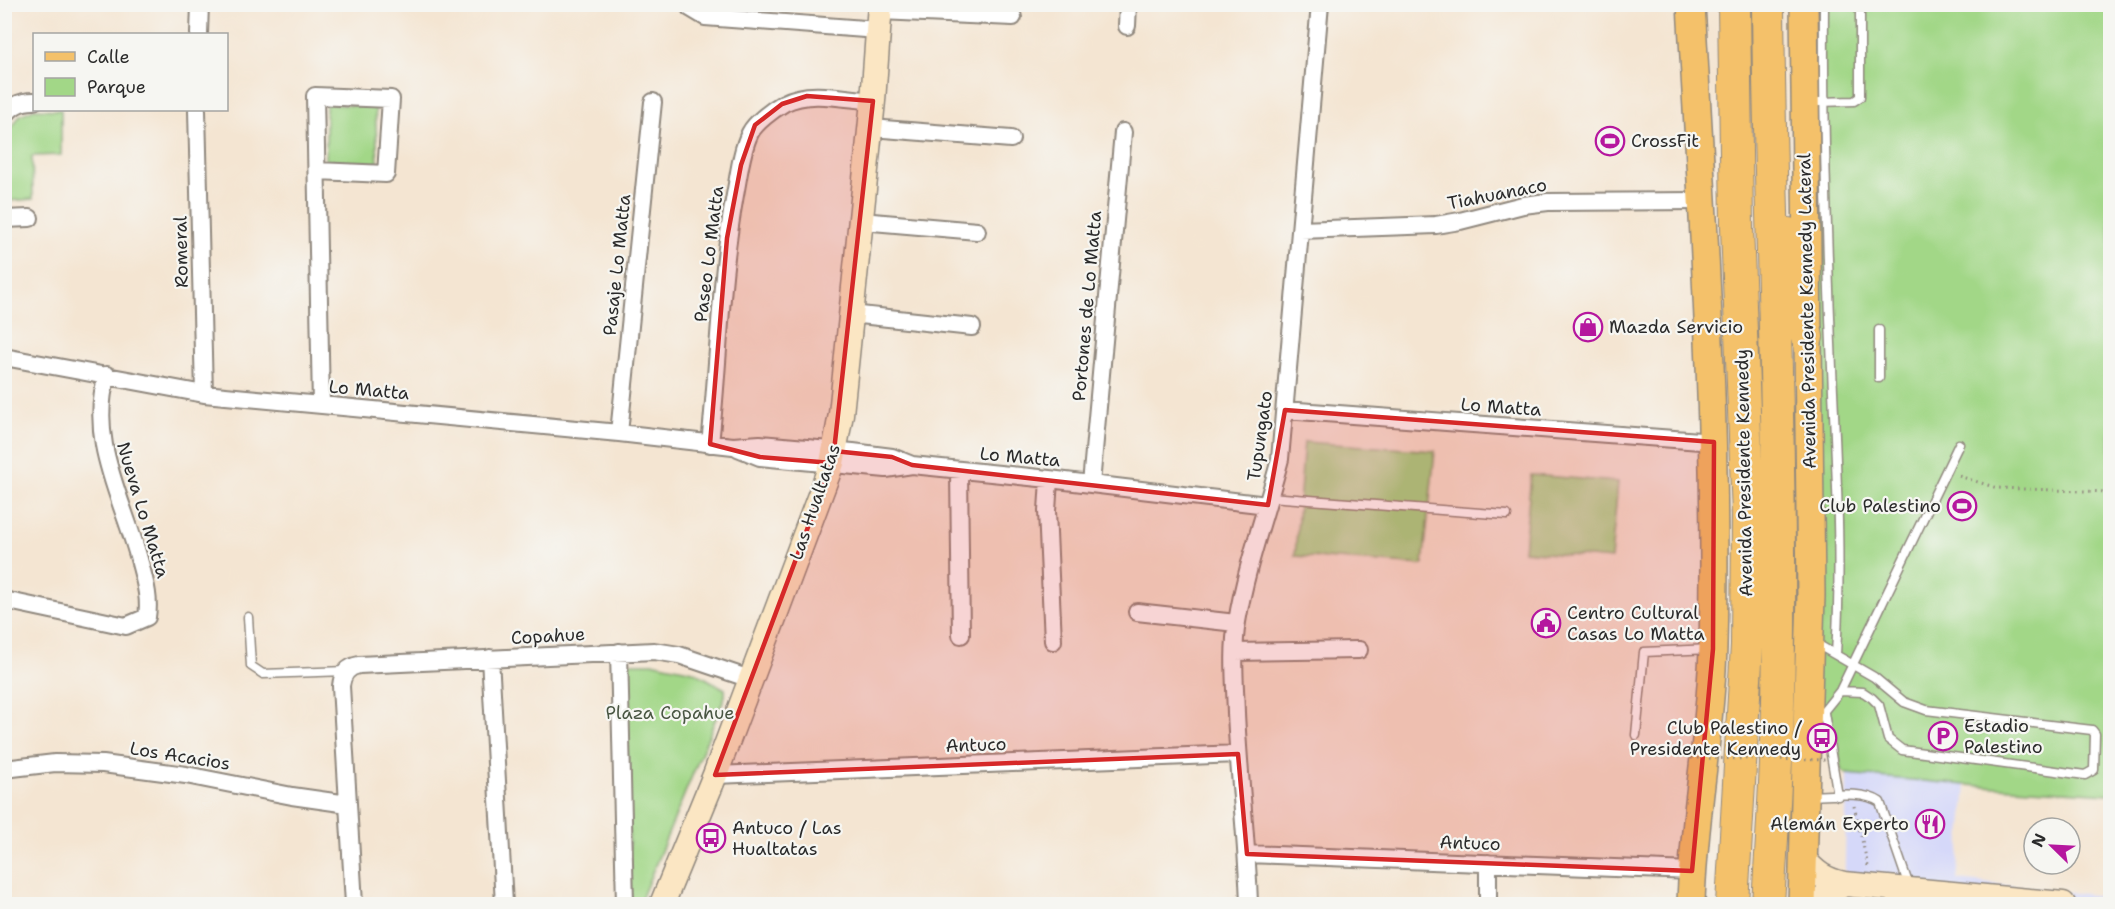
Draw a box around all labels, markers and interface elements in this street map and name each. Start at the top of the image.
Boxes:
legend [33,33,228,111]
text: Calle [87,45,130,69]
text: Parque [87,75,146,99]
sports icon: CrossFit [1594,125,1626,157]
place label: CrossFit [1631,129,1699,153]
street label: Avenida Presidente Kennedy Lateral [1792,152,1822,469]
street label: Tiahuanaco [1445,173,1549,215]
street label: Paseo Lo Matta [689,184,729,324]
street label: Pasaje Lo Matta [598,193,636,337]
street label: Portones de Lo Matta [1067,210,1107,402]
street label: Romeral [168,215,194,288]
shop icon: Mazda Servicio [1572,311,1604,343]
place label: Mazda Servicio [1609,315,1743,339]
street label: Avenida Presidente Kennedy [1730,349,1758,597]
street label: Lo Matta [328,375,410,405]
street label: Tupungato [1242,389,1278,483]
street label: Lo Matta [1460,392,1542,422]
street label: Nueva Lo Matta [111,439,175,581]
street label: Las Hualtatas [784,441,846,563]
street label: Lo Matta [979,442,1061,472]
sports icon: Club Palestino [1946,490,1978,522]
place label: Club Palestino [1819,494,1941,518]
place label: Centro Cultural Casas Lo Matta [1567,601,1705,646]
public building icon: Centro Cultural Casas Lo Matta [1530,607,1562,639]
street label: Copahue [510,622,586,650]
park label: Plaza Copahue [606,701,734,725]
place label: Estadio Palestino [1964,714,2043,759]
place label: Club Palestino / Presidente Kennedy [1630,716,1803,761]
parking icon: Estadio Palestino [1927,720,1959,752]
bus stop icon: Club Palestino / Presidente Kennedy [1806,722,1838,754]
street label: Antuco [945,732,1007,758]
street label: Los Acacios [128,736,232,776]
restaurant icon: Alemán Experto [1914,808,1946,840]
place label: Alemán Experto [1770,812,1909,836]
place label: Antuco / Las Hualtatas [732,816,842,861]
north arrow [2022,816,2082,876]
bus stop icon: Antuco / Las Hualtatas [695,822,727,854]
street label: Antuco [1439,830,1501,856]
text: N [2027,830,2051,850]

